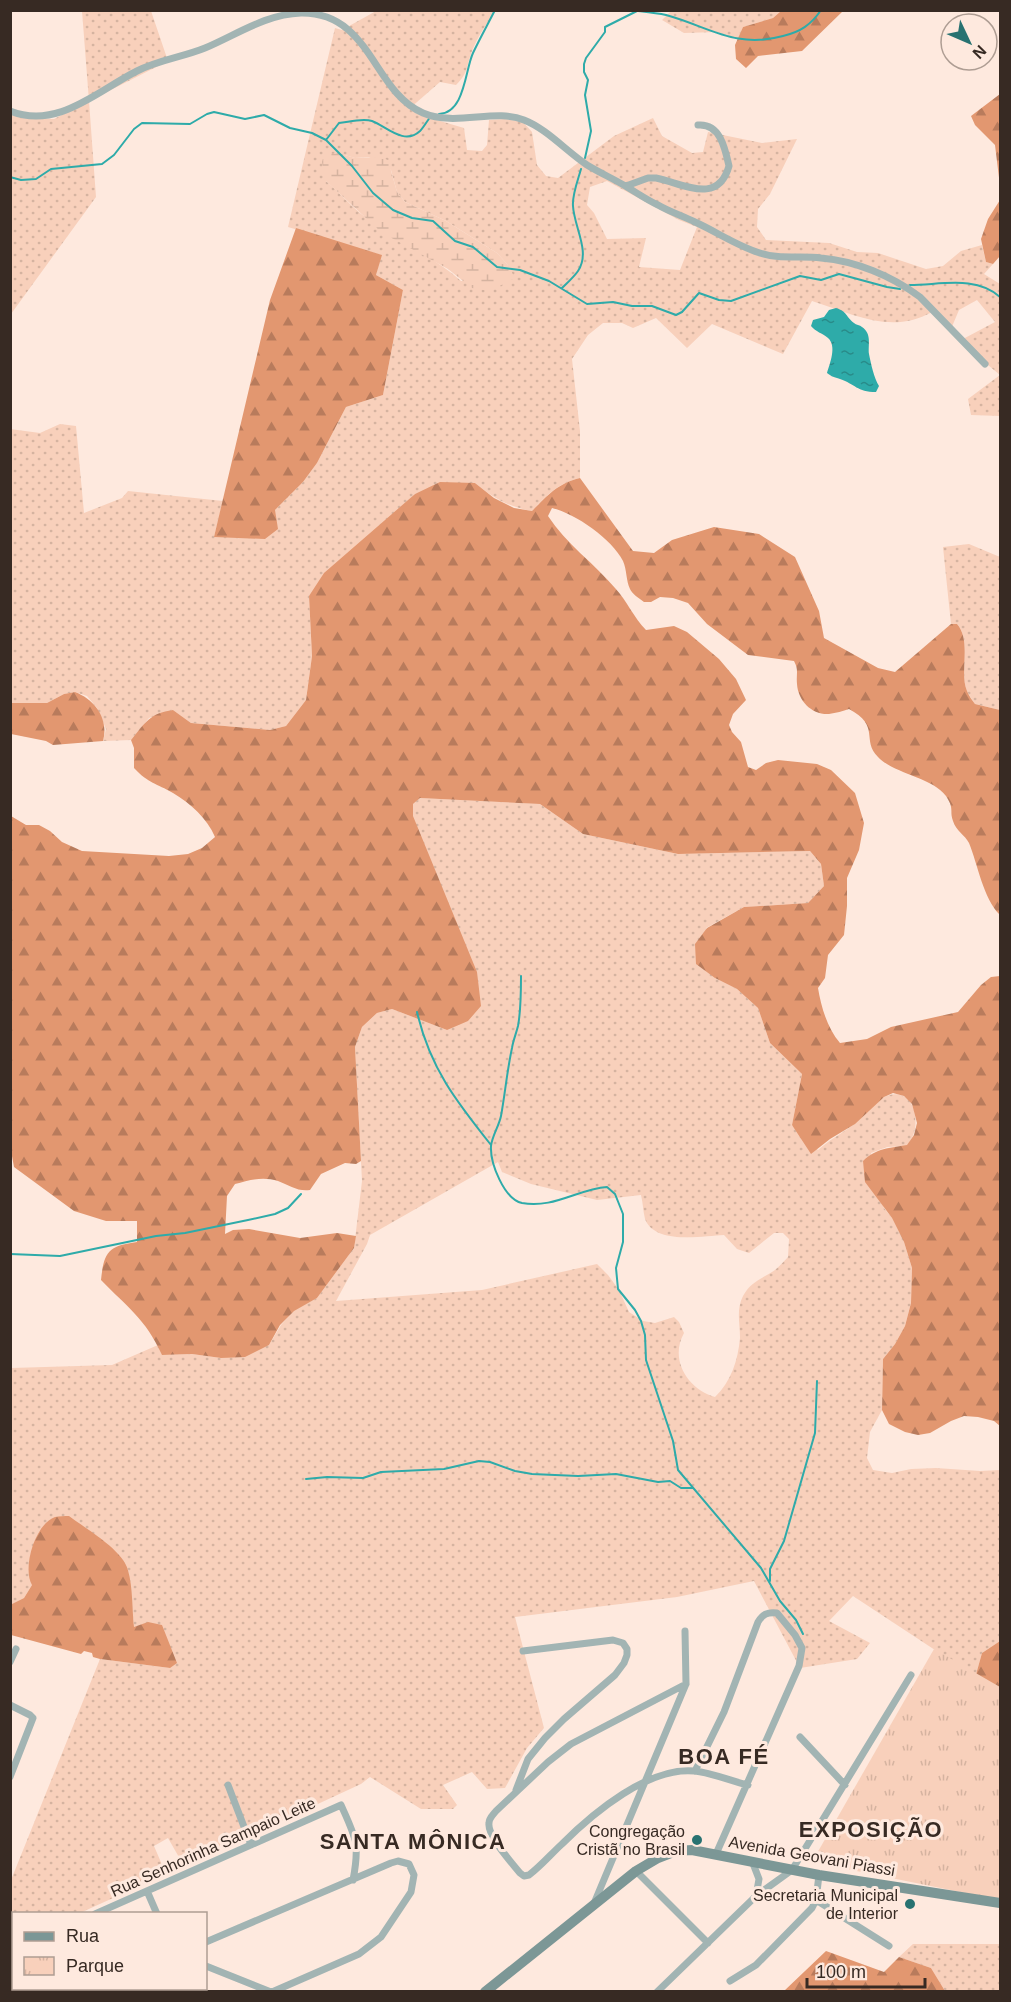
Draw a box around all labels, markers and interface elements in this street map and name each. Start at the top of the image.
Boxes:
north arrow [939,12,999,72]
text: N [969,42,990,62]
district label: BOA FÉ [678,1744,770,1769]
street label: Rua Senhorinha Sampaio Leite [108,1794,318,1900]
district label: EXPOSIÇÃO [799,1817,943,1842]
place label: Congregação Cristã no Brasil [577,1823,685,1858]
district label: SANTA MÔNICA [320,1829,506,1854]
marker: Congregação Cristã no Brasil [690,1833,704,1847]
street label: Avenida Geovani Piassi [727,1833,897,1879]
place label: Secretaria Municipal de Interior [753,1887,899,1922]
marker: Secretaria Municipal de Interior [903,1897,917,1911]
legend [12,1912,207,1990]
text: Rua [66,1926,100,1946]
scale bar [807,1951,926,1989]
text: Parque [66,1956,124,1976]
text: 100 m [816,1962,866,1982]

